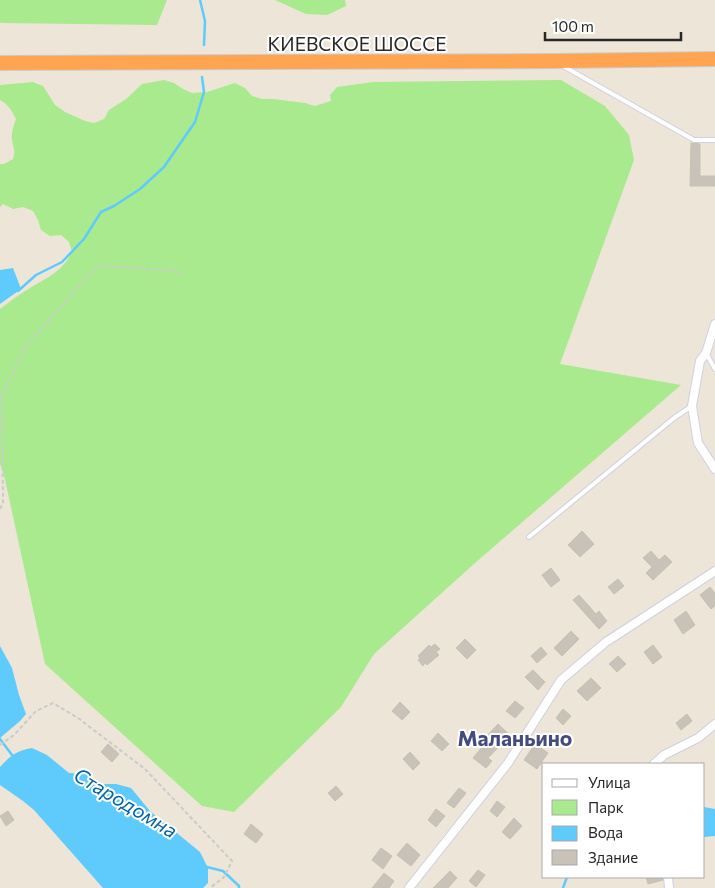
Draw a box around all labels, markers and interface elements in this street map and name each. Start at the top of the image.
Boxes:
scale bar [545,10,681,42]
text: 100 m [552,17,594,35]
street label: КИЕВСКОЕ ШОССЕ [268,32,446,55]
district label: Маланьино [458,725,572,750]
water label: Стародомна [70,762,182,842]
legend [542,763,705,878]
text: Улица [588,773,630,791]
text: Парк [588,798,624,816]
text: Вода [588,823,623,841]
text: Здание [588,848,638,866]

